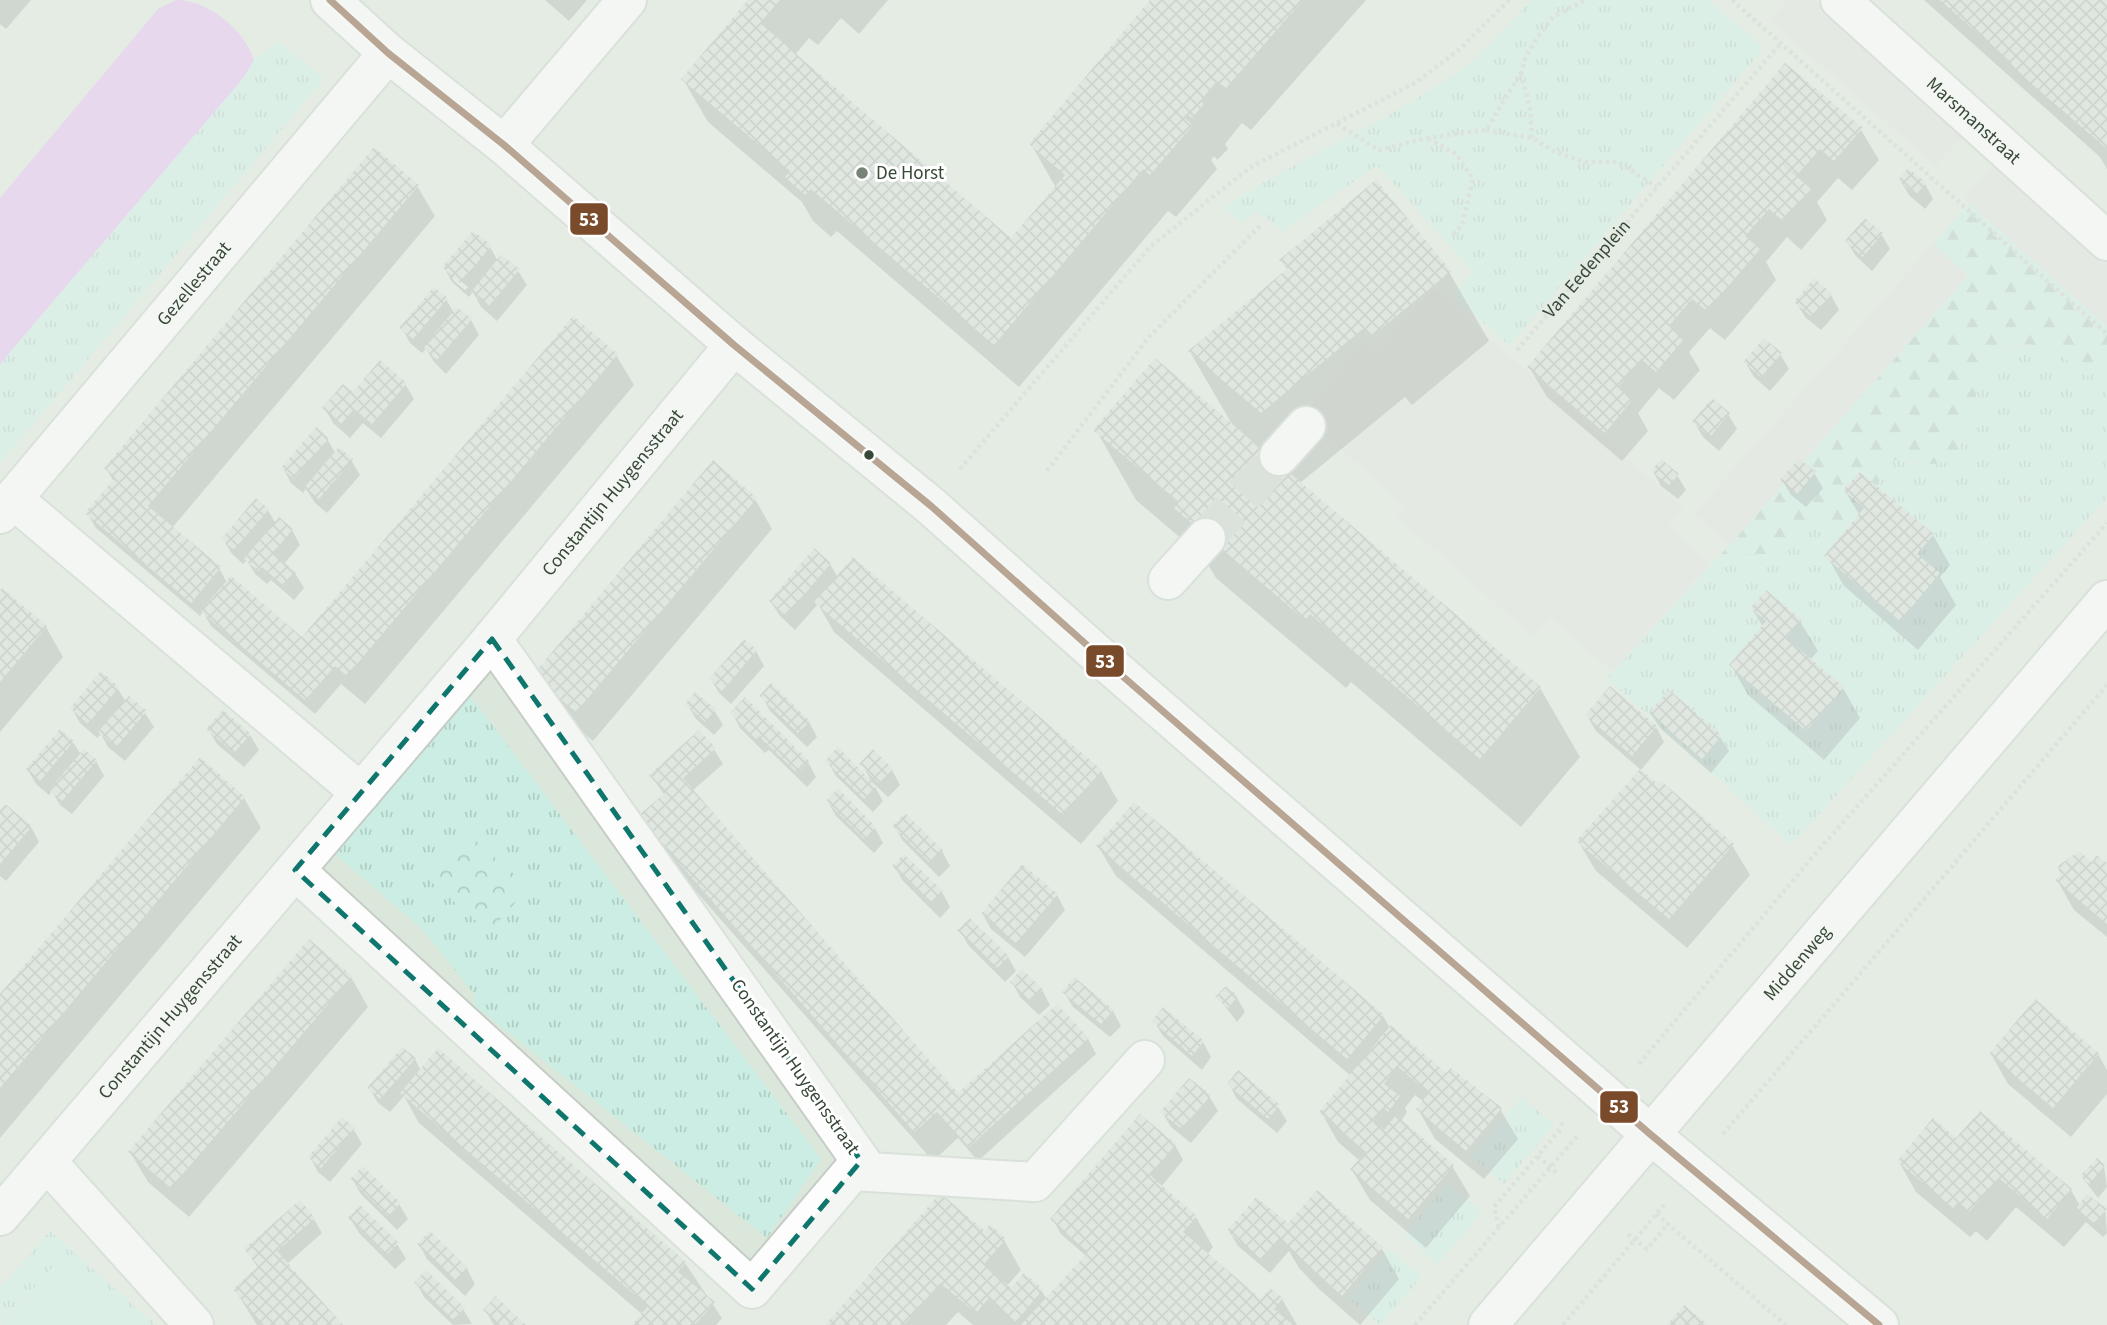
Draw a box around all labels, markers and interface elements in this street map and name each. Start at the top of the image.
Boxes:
street label: Marsmanstraat [1920,71,2027,171]
place label: De Horst [876,160,945,187]
marker: De Horst [854,165,870,181]
line badge: 53 [569,202,609,236]
text: 53 [579,207,599,234]
street label: Van Eedenplein [1537,214,1637,324]
street label: Gezellestraat [150,235,238,332]
street label: Constantijn Huygensstraat [536,403,690,582]
unlabelled marker [862,448,876,462]
line badge: 53 [1085,644,1125,678]
text: 53 [1095,649,1115,676]
street label: Middenweg [1757,919,1837,1007]
street label: Constantijn Huygensstraat [92,928,249,1105]
street label: Constantijn Huygensstraat [724,974,866,1161]
line badge: 53 [1599,1090,1639,1124]
text: 53 [1609,1094,1629,1121]

